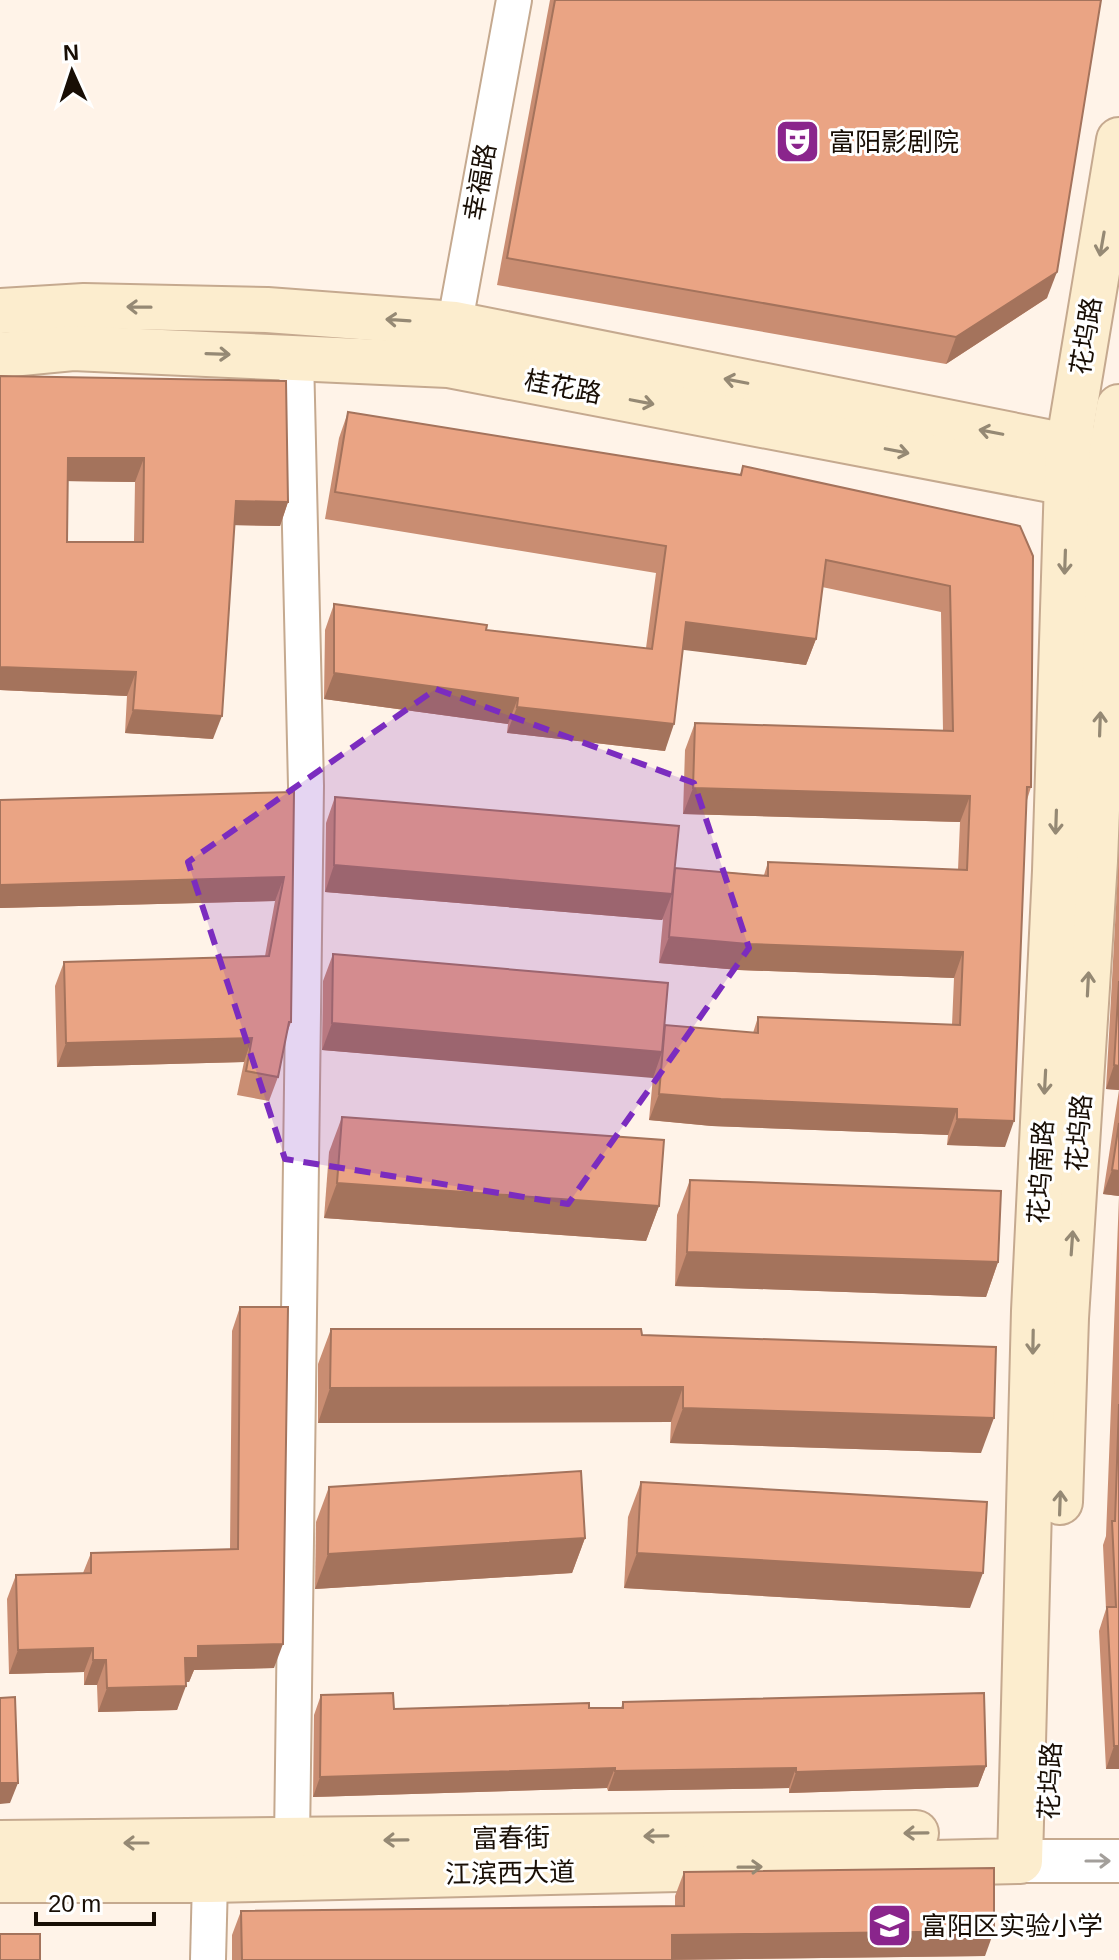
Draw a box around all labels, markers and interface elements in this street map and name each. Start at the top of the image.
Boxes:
north arrow [32,32,112,112]
text: N [62,40,80,65]
theatre icon: 富阳影剧院 [774,118,822,166]
place label: 富阳影剧院 [829,127,959,157]
street label: 幸福路 [458,141,502,223]
one-way arrow [1093,231,1108,257]
street label: 花坞路 [1065,295,1107,377]
one-way arrow [126,299,153,315]
one-way arrow [385,312,412,327]
one-way arrow [204,346,231,361]
street label: 桂花路 [522,365,604,409]
one-way arrow [724,373,750,388]
one-way arrow [629,395,654,410]
one-way arrow [979,424,1004,439]
one-way arrow [884,444,909,459]
one-way arrow [1057,548,1072,575]
one-way arrow [1093,711,1108,738]
one-way arrow [1049,808,1064,835]
one-way arrow [1081,971,1096,998]
one-way arrow [1037,1068,1052,1095]
street label: 花坞路 [1061,1093,1097,1173]
street label: 花坞南路 [1023,1119,1059,1225]
one-way arrow [1065,1230,1080,1257]
one-way arrow [1026,1328,1041,1355]
one-way arrow [1052,1490,1067,1517]
street label: 花坞路 [1034,1741,1066,1821]
street label: 富春街 [472,1822,550,1854]
one-way arrow [903,1825,930,1841]
one-way arrow [643,1828,670,1844]
one-way arrow [383,1832,410,1847]
one-way arrow [123,1835,150,1851]
one-way arrow [1084,1853,1111,1869]
street label: 江滨西大道 [445,1857,575,1889]
one-way arrow [736,1859,763,1875]
scale bar [36,1876,154,1926]
text: 20 m [48,1890,101,1917]
school or university icon: 富阳区实验小学 [866,1902,914,1950]
place label: 富阳区实验小学 [921,1911,1103,1941]

